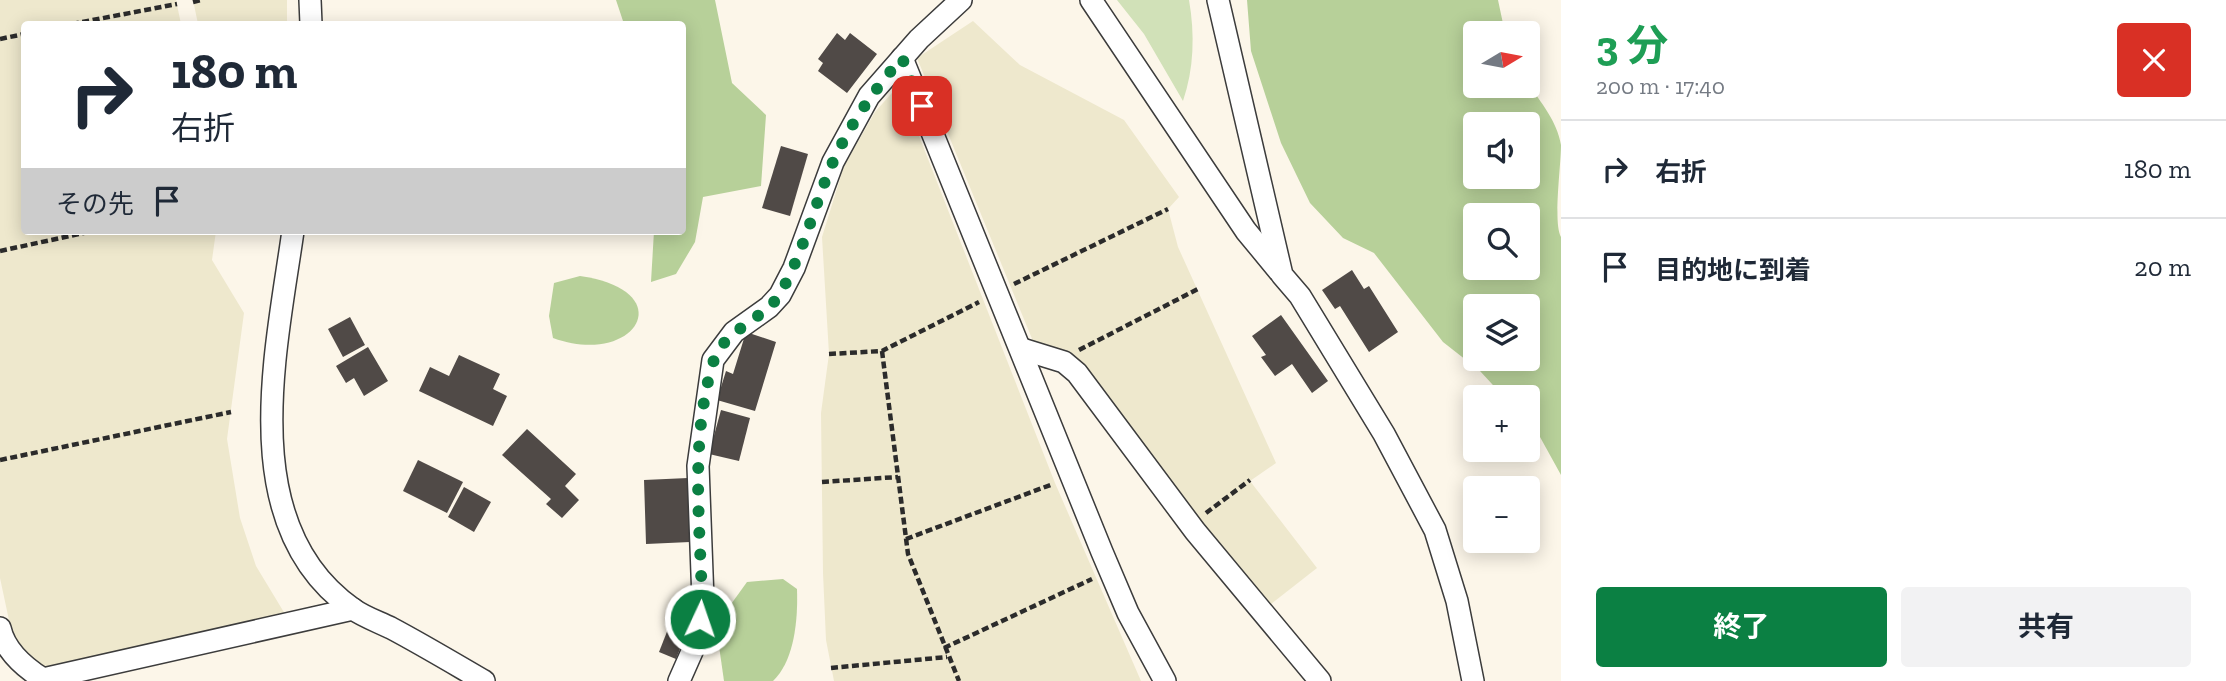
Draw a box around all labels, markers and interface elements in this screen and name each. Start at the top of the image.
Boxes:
text: 3 分 [1596,20,1668,71]
north arrow [1463,21,1540,98]
map controls [1463,21,1540,553]
button: close [2117,23,2191,97]
text: 180 m [171,42,298,101]
icon: right [56,49,147,140]
text: 200 m · 17:40 [1596,72,1725,100]
pin [892,76,952,136]
icon: arrive [903,87,941,125]
text: 右折 [171,109,235,147]
button: sound [1463,112,1540,189]
icon: right [1596,150,1634,188]
text: 180 m [2124,153,2191,185]
text: 右折 [1655,156,1707,188]
icon: arrive [148,182,186,220]
text: その先 [56,188,134,220]
button: search [1463,203,1540,280]
icon: arrive [1596,248,1634,286]
text: 20 m [2134,251,2191,283]
text: 目的地に到着 [1655,254,1811,286]
button: layers [1463,294,1540,371]
button: + [1463,385,1540,462]
button: − [1463,476,1540,553]
position arrow [663,582,737,656]
button: 終了 [1596,587,1887,667]
button: 共有 [1901,587,2191,667]

